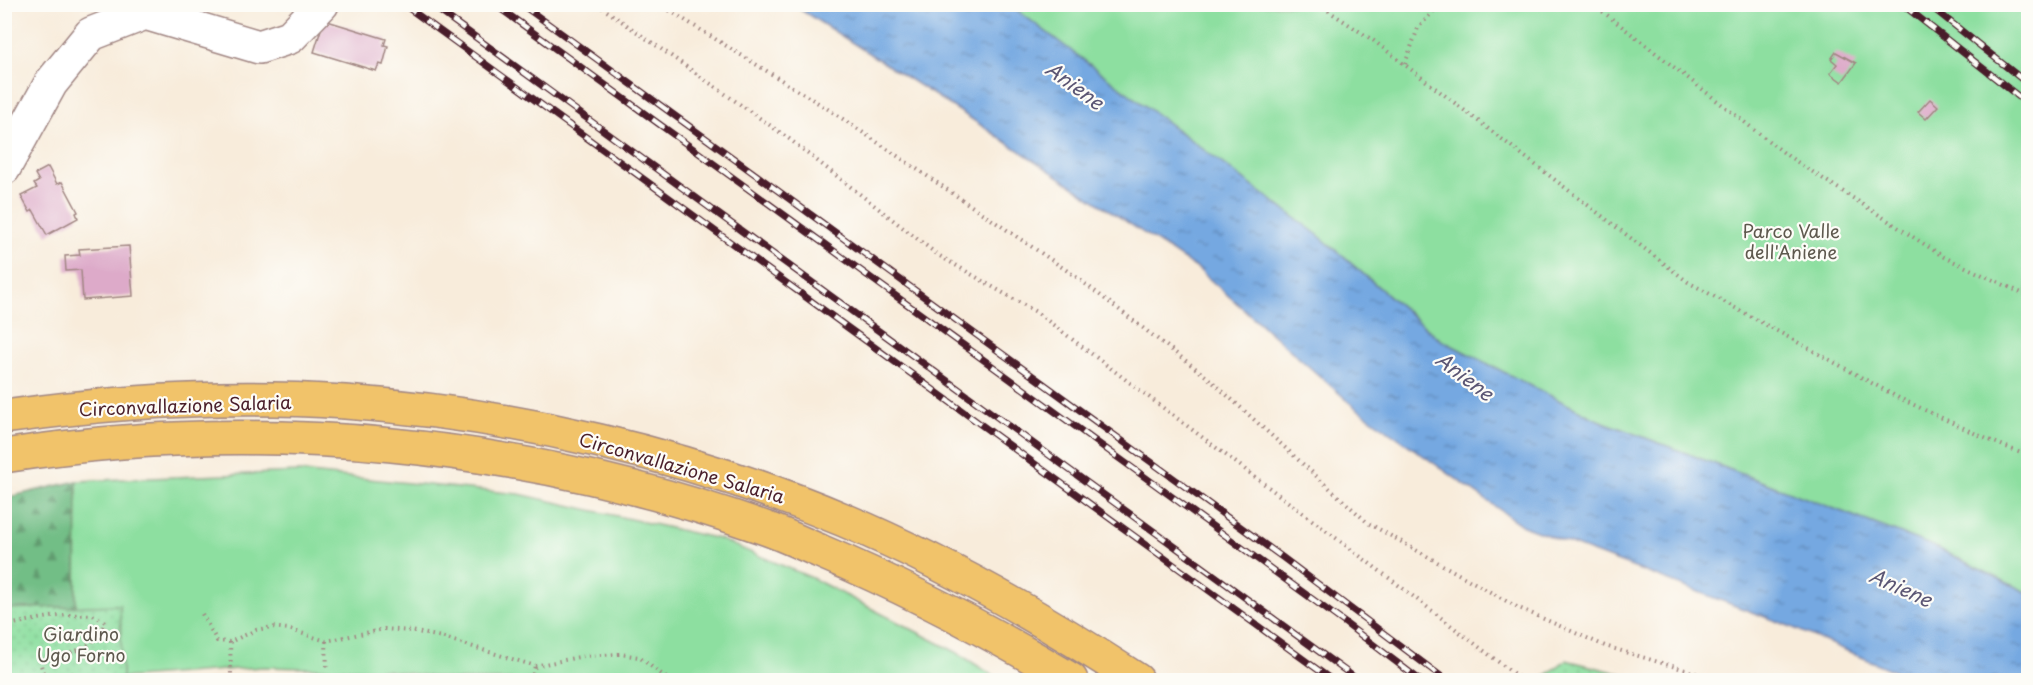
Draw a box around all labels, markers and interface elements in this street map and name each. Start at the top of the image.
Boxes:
water label: Aniene [1040,54,1111,117]
park label: Parco Valle dell'Aniene [1742,217,1840,265]
water label: Aniene [1430,344,1501,408]
street label: Circonvallazione Salaria [78,388,292,422]
street label: Circonvallazione Salaria [576,425,789,509]
water label: Aniene [1865,560,1938,615]
park label: Giardino Ugo Forno [37,620,125,668]

